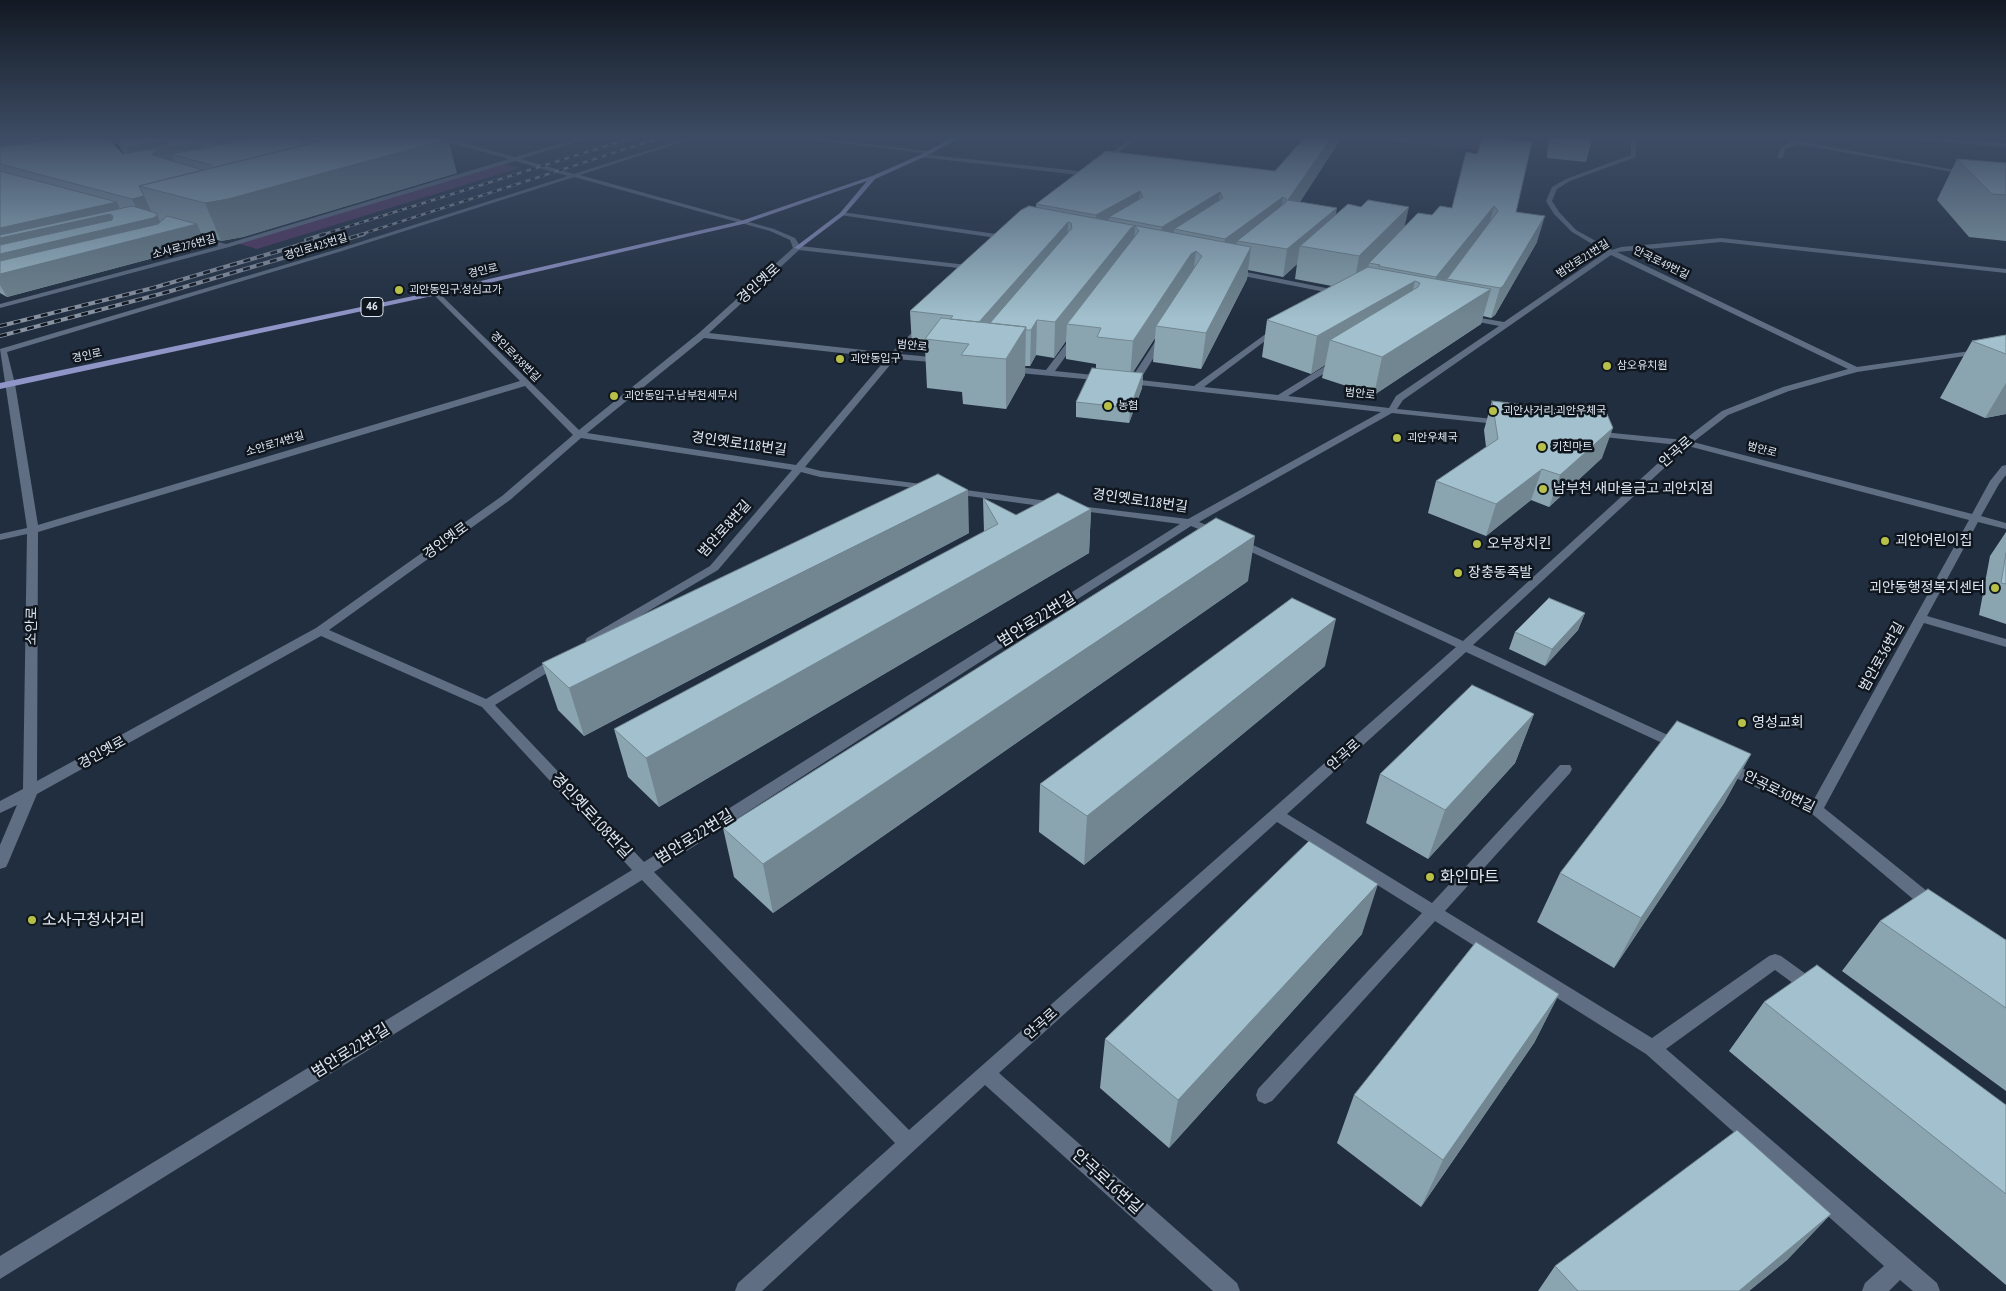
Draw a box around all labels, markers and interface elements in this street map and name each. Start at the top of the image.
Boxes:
street label: 경인로425번길 [283,231,349,263]
street label: 소사로276번길 [151,232,217,262]
street label: 범안로21번길 [1554,237,1612,281]
street label: 안곡로49번길 [1631,244,1691,282]
street label: 경인로 [467,261,499,281]
street label: 경인옛로 [734,261,784,307]
place label: 괴안동입구.성심고가 [409,283,502,297]
marker: 괴안동입구.성심고가 [393,284,405,296]
road number: 46 [361,298,383,316]
street label: 경인로438번길 [487,329,543,385]
street label: 범안로 [896,338,928,354]
street label: 경인로 [71,346,103,366]
place label: 괴안동입구 [850,352,901,366]
marker: 괴안동입구 [834,353,846,365]
place label: 삼오유치원 [1617,359,1668,373]
marker: 삼오유치원 [1601,360,1613,372]
street label: 범안로 [1344,386,1376,402]
place label: 괴안동입구.남부천세무서 [624,389,737,403]
marker: 괴안동입구.남부천세무서 [608,390,620,402]
place label: 농협 [1118,399,1138,413]
marker: 농협 [1102,400,1114,412]
place label: 괴안사거리.괴안우체국 [1503,404,1606,418]
marker: 괴안사거리.괴안우체국 [1487,405,1499,417]
street label: 소안로74번길 [244,429,306,459]
street label: 경인옛로118번길 [690,429,788,459]
place label: 괴안우체국 [1407,431,1458,445]
marker: 괴안우체국 [1391,432,1403,444]
street label: 안곡로 [1656,433,1696,471]
place label: 키친마트 [1552,440,1592,454]
street label: 범안로 [1746,440,1778,460]
marker: 키친마트 [1536,441,1548,453]
place label: 남부천 새마을금고 괴안지점 [1553,481,1713,497]
marker: 남부천 새마을금고 괴안지점 [1537,483,1549,495]
street label: 경인옛로118번길 [1091,486,1189,516]
street label: 범안로8번길 [695,497,755,561]
street label: 경인옛로 [420,519,472,563]
place label: 괴안어린이집 [1895,533,1972,549]
marker: 괴안어린이집 [1879,535,1891,547]
place label: 오부장치킨 [1487,536,1551,552]
marker: 오부장치킨 [1471,538,1483,550]
place label: 장충동족발 [1468,565,1532,581]
marker: 장충동족발 [1452,567,1464,579]
place label: 괴안동행정복지센터 [1869,580,1985,596]
marker: 괴안동행정복지센터 [1989,582,2001,594]
street label: 범안로22번길 [995,589,1079,651]
street label: 소안로 [23,607,41,645]
street label: 범안로36번길 [1856,619,1908,695]
place label: 영성교회 [1752,715,1804,731]
marker: 영성교회 [1736,717,1748,729]
street label: 경인옛로 [75,733,129,773]
street label: 안곡로 [1324,736,1364,774]
street label: 안곡로30번길 [1741,768,1817,816]
street label: 경인옛로108번길 [546,769,636,863]
street label: 범안로22번길 [653,806,737,868]
place label: 화인마트 [1440,867,1499,887]
marker: 화인마트 [1424,871,1436,883]
place label: 소사구청사거리 [42,910,145,930]
marker: 소사구청사거리 [26,914,38,926]
street label: 안곡로 [1021,1005,1061,1043]
street label: 범안로22번길 [309,1020,393,1082]
street label: 안곡로16번길 [1068,1145,1146,1219]

